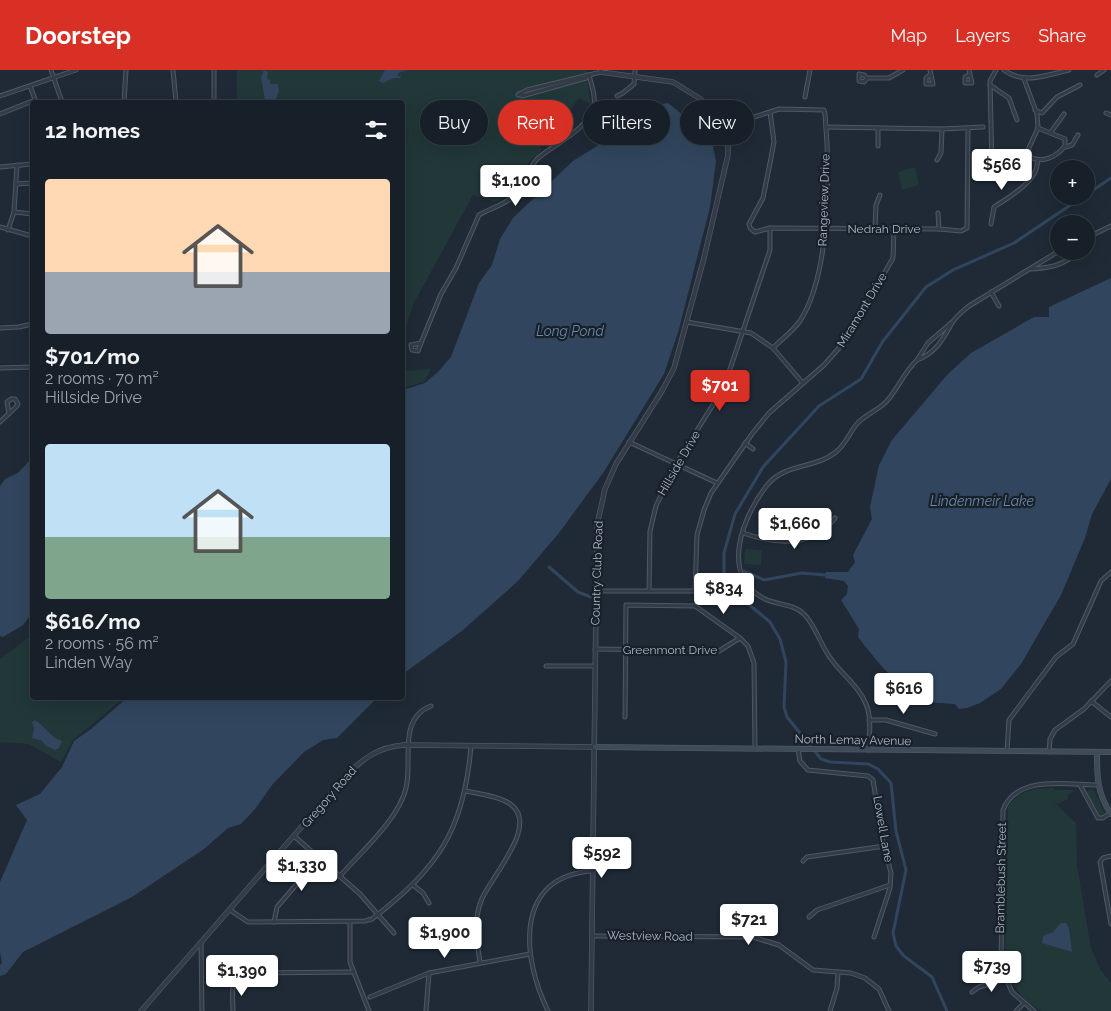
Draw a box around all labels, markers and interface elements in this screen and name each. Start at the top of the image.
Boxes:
text: Doorstep [25,21,131,50]
text: Map [891,25,927,46]
text: Layers [955,25,1010,46]
text: Share [1038,25,1086,46]
chip: Buy [420,100,488,145]
chip: Rent [498,100,573,145]
chip: Filters [583,100,670,145]
chip: New [680,100,754,145]
icon: filters [362,116,390,144]
text: 12 homes [45,118,140,143]
pin: $566 [972,148,1032,191]
street label: Rangeview Drive [815,153,833,247]
text: $566 [983,155,1021,174]
map controls [1050,160,1095,260]
button: + [1050,160,1095,205]
pin: $1,100 [475,164,557,207]
text: $1,100 [491,171,541,190]
icon: home [173,211,263,301]
button: − [1050,215,1095,260]
street label: Nedrah Drive [847,222,921,236]
street label: Miramont Drive [834,270,890,350]
water label: Long Pond [536,323,604,339]
text: $701/mo [45,344,140,369]
text: 2 rooms · 70 m² [45,369,159,388]
pin: $701 [690,370,750,412]
text: $701 [702,376,738,395]
text: Hillside Drive [45,388,142,407]
street label: Hillside Drive [655,428,703,498]
icon: home [173,476,263,566]
water label: Lindenmeir Lake [930,493,1034,509]
pin: $1,660 [754,508,836,550]
text: $1,660 [769,514,821,533]
street label: Country Club Road [588,520,606,626]
pin: $834 [694,572,754,615]
text: $834 [705,579,743,598]
text: $616/mo [45,609,140,634]
text: 2 rooms · 56 m² [45,634,159,653]
street label: Greenmont Drive [623,643,717,657]
text: Linden Way [45,653,132,672]
pin: $616 [874,672,934,715]
text: $616 [885,679,923,698]
street label: North Lemay Avenue [794,732,912,748]
street label: Gregory Road [299,764,359,830]
street label: Lowell Lane [870,795,896,863]
street label: Bramblebush Street [993,822,1009,934]
pin: $592 [572,836,632,879]
text: $592 [583,843,621,862]
pin: $1,330 [261,850,343,892]
text: $1,330 [277,856,327,875]
pin: $721 [719,904,779,946]
text: $721 [731,910,767,929]
pin: $1,900 [404,916,486,959]
text: $1,900 [420,923,470,942]
street label: Westview Road [607,928,693,944]
pin: $739 [962,950,1022,993]
pin: $1,390 [201,954,283,997]
text: $739 [973,957,1011,976]
text: $1,390 [217,961,267,980]

